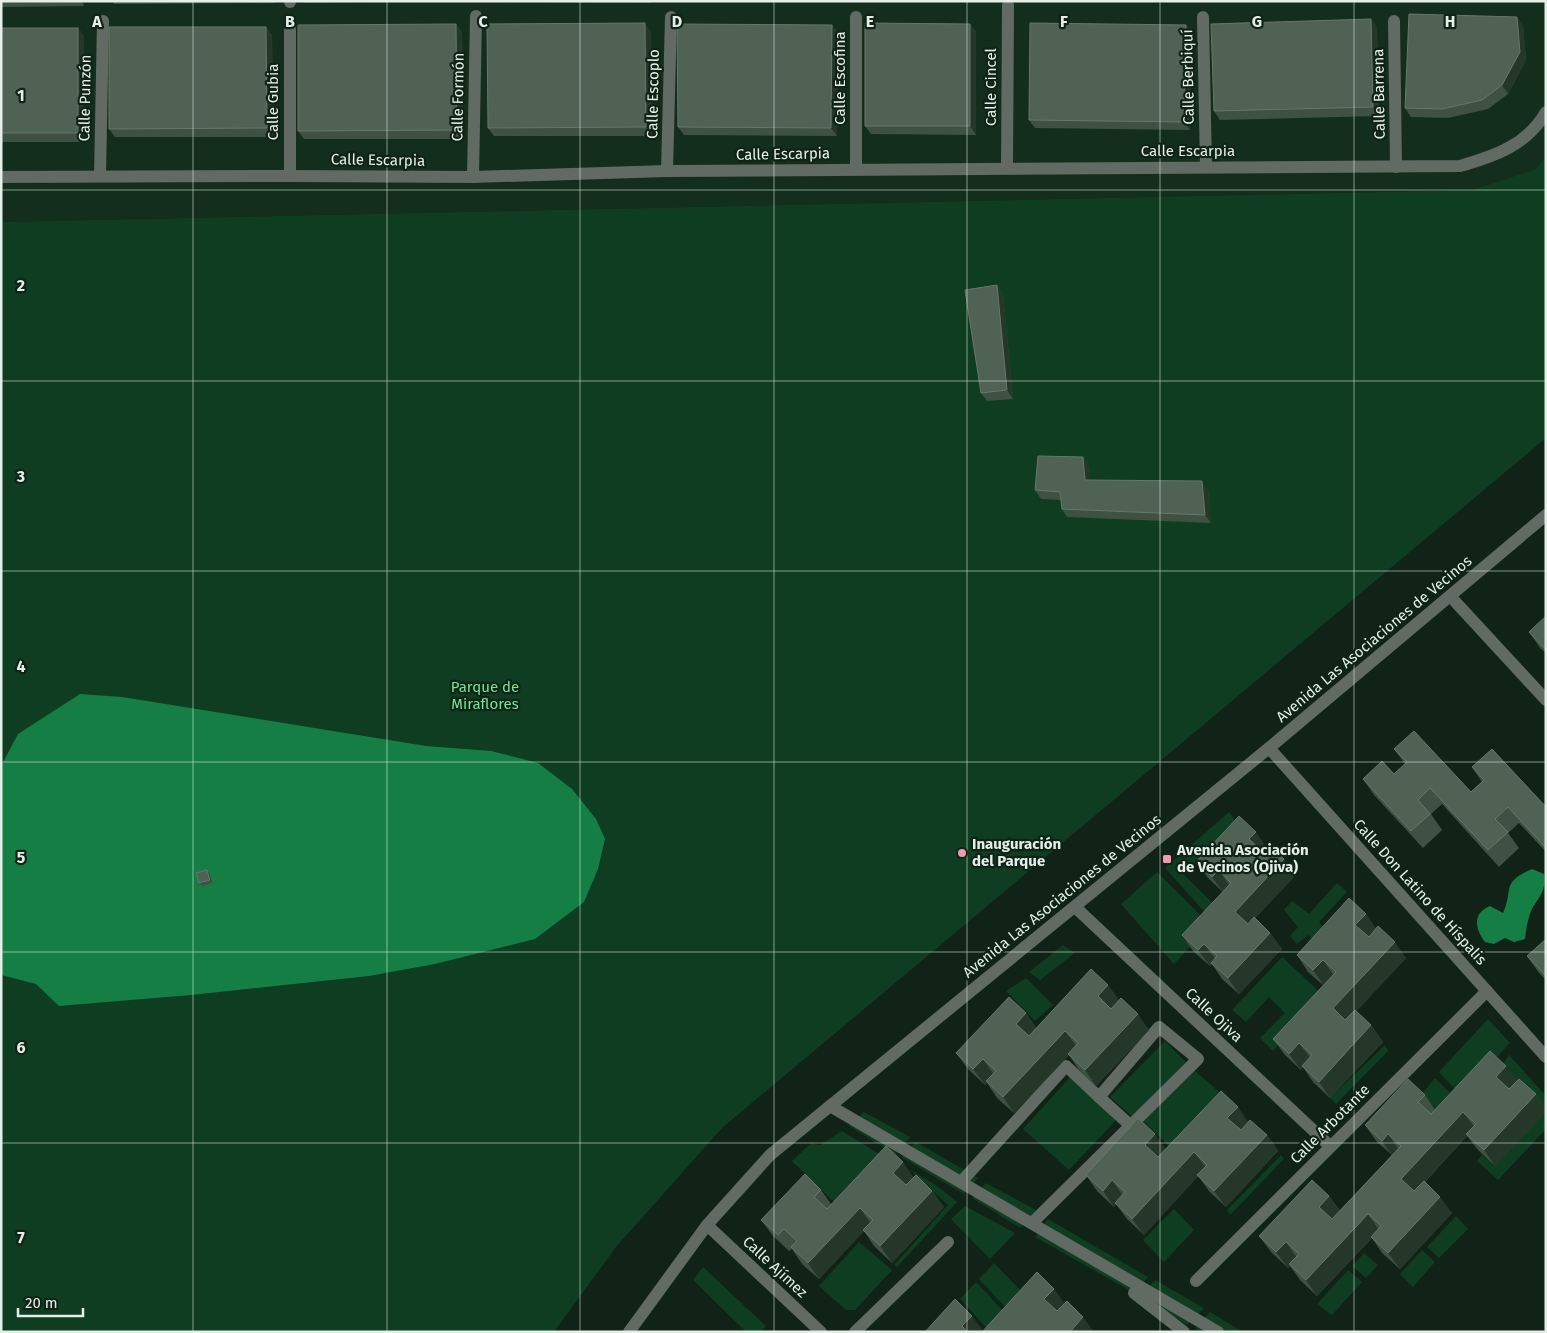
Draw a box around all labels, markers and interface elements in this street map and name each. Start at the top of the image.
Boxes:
text: A [91,12,102,31]
text: B [285,12,295,31]
text: C [478,12,488,31]
text: D [672,12,682,31]
text: E [866,12,874,31]
text: F [1060,12,1068,31]
text: G [1252,12,1262,31]
text: H [1445,12,1455,31]
street label: Calle Berbiquí [1178,29,1198,125]
street label: Calle Escofina [831,31,849,125]
street label: Calle Cincel [982,47,1000,126]
street label: Calle Escoplo [643,49,663,139]
street label: Calle Barrena [1369,49,1389,139]
street label: Calle Formón [448,52,468,142]
street label: Calle Punzón [75,54,95,142]
street label: Calle Gubia [264,64,282,140]
text: 1 [17,86,25,105]
street label: Calle Escarpia [1141,142,1235,160]
street label: Calle Escarpia [736,144,830,164]
street label: Calle Escarpia [331,150,425,170]
text: 2 [17,276,25,295]
text: 3 [16,467,25,486]
street label: Avenida Las Asociaciones de Vecinos [1273,552,1475,726]
text: 4 [16,657,26,676]
park label: Parque de Miraflores [451,678,519,713]
street label: Avenida Las Asociaciones de Vecinos [959,810,1165,982]
street label: Calle Don Latino de Híspalis [1350,815,1490,969]
place label: Inauguración del Parque [972,835,1061,870]
place label: Avenida Asociación de Vecinos (Ojiva) [1176,841,1309,876]
marker: Inauguración del Parque [956,847,968,859]
text: 5 [17,848,26,867]
marker: Avenida Asociación de Vecinos (Ojiva) [1161,853,1173,865]
street label: Calle Ojiva [1182,984,1246,1046]
text: 6 [16,1038,26,1057]
street label: Calle Arbotante [1287,1081,1373,1167]
text: 7 [17,1228,25,1247]
street label: Calle Ajímez [739,1233,811,1302]
scale bar [18,1286,82,1318]
text: 20 m [25,1294,58,1312]

